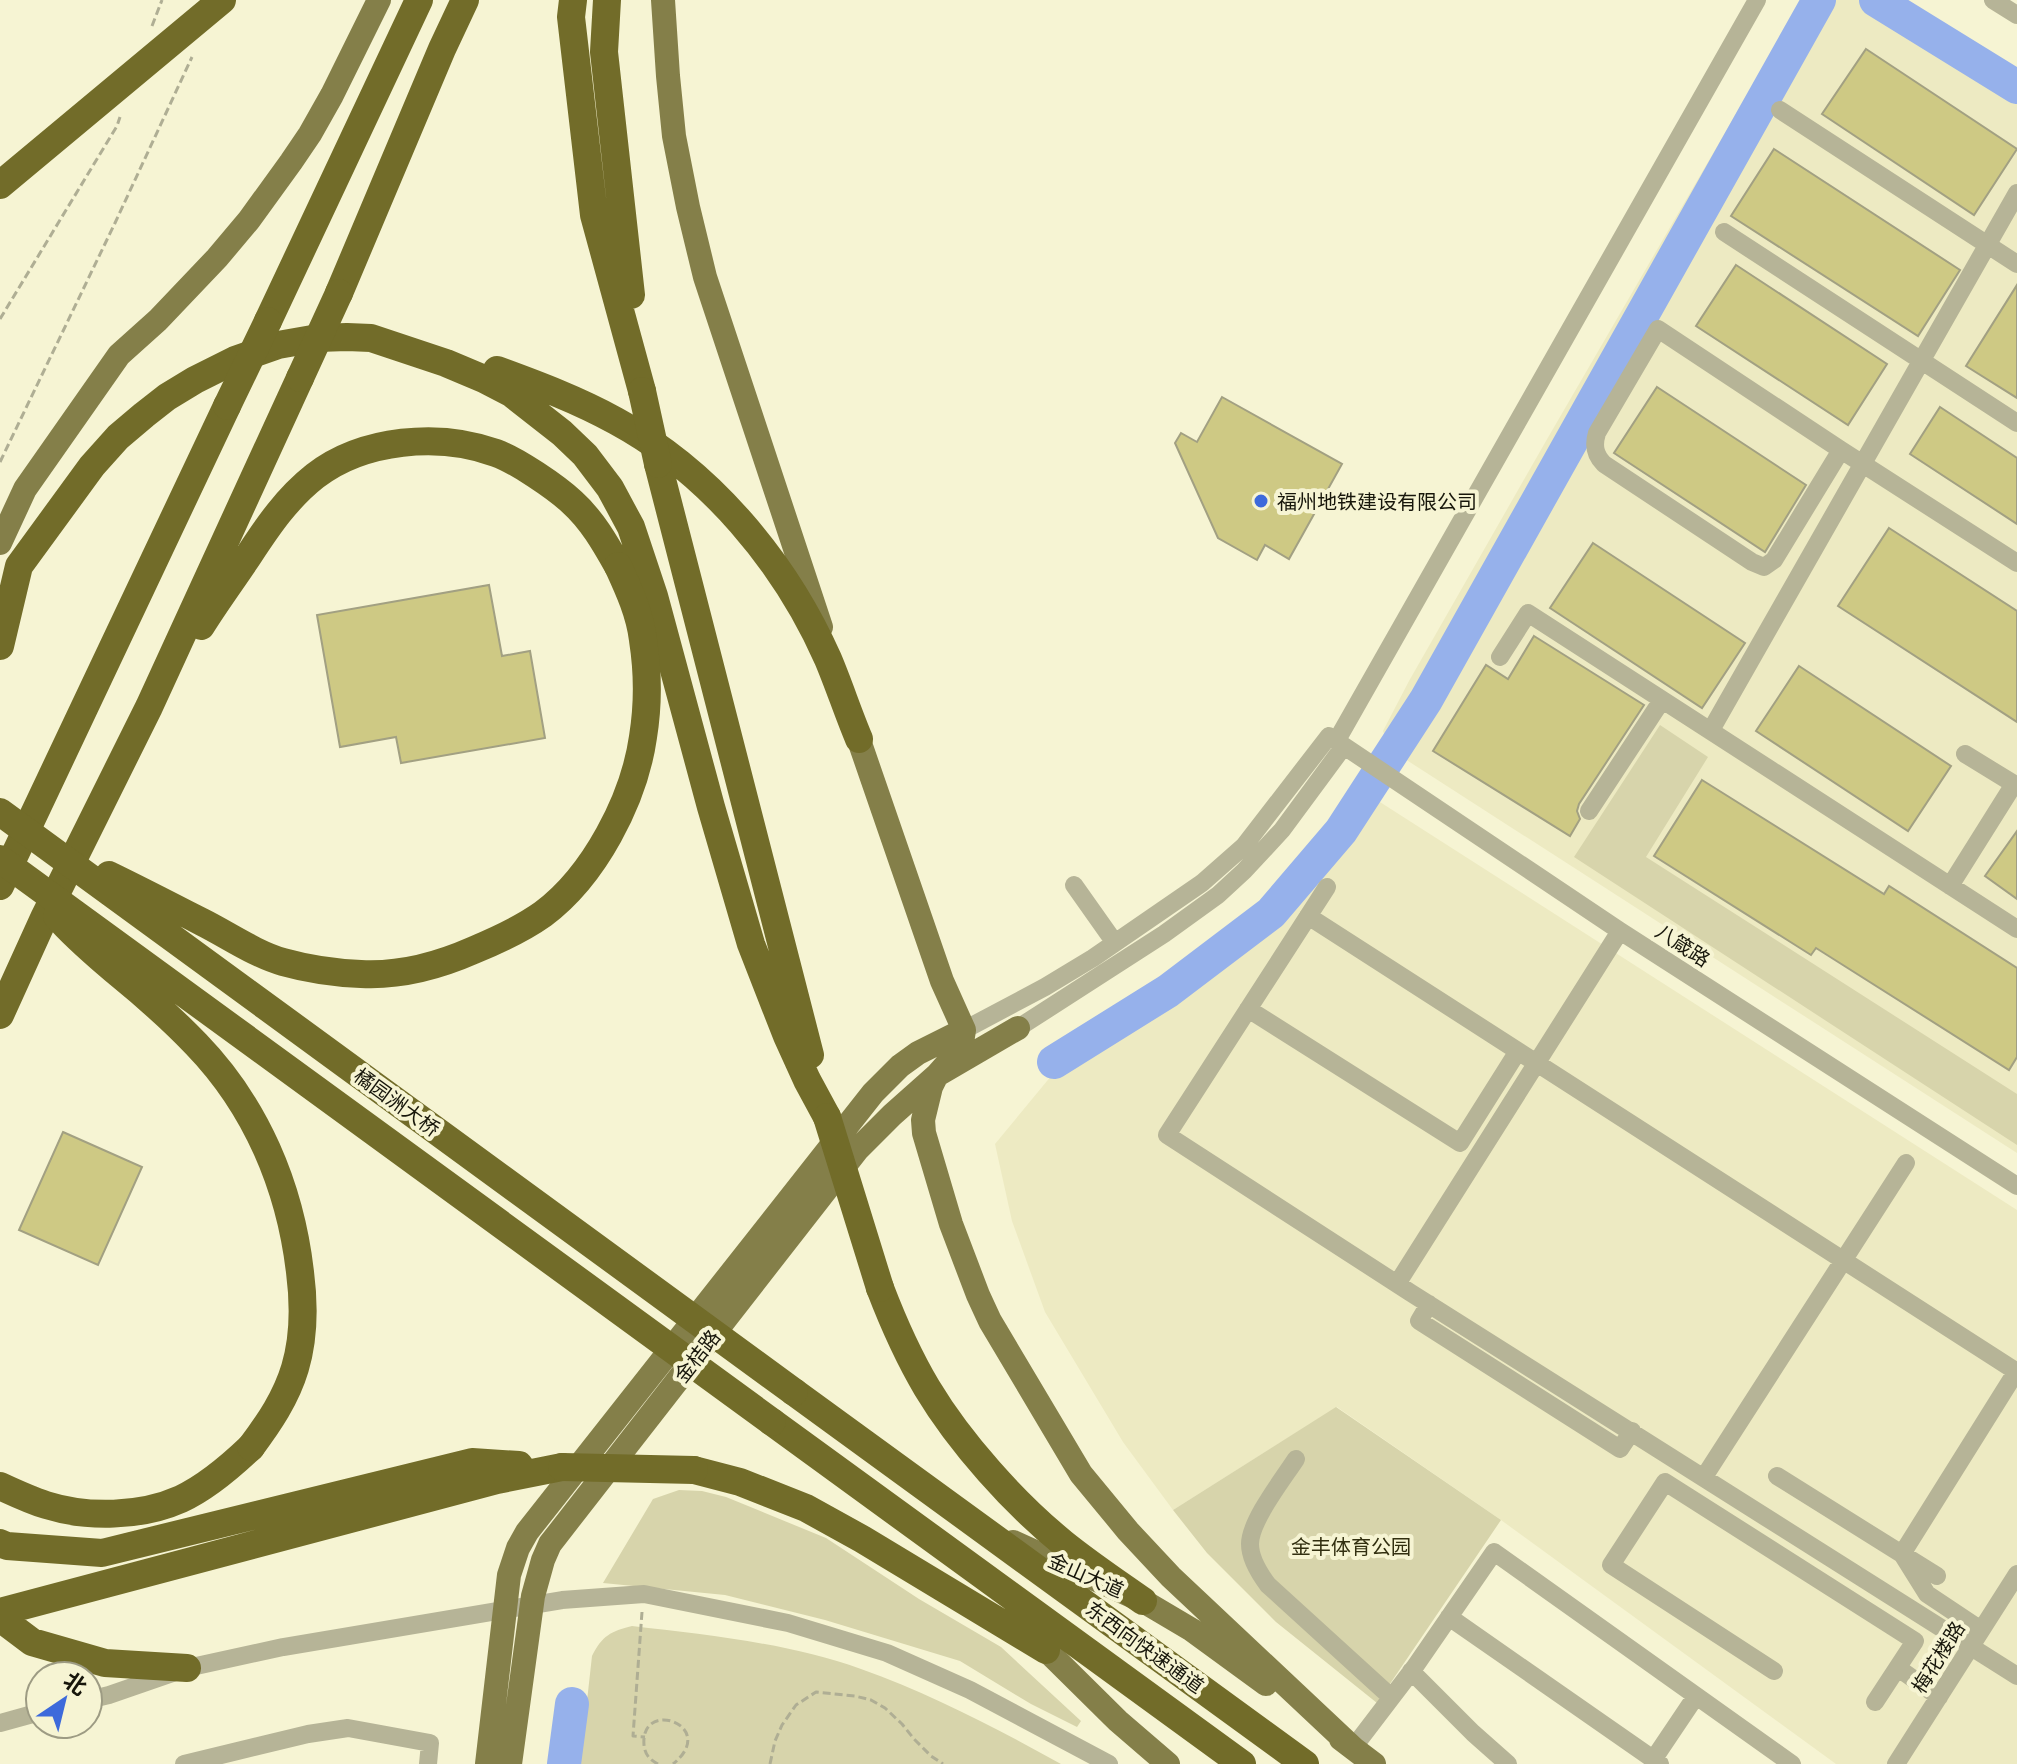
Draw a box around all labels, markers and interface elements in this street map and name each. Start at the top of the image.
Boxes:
place label: 福州地铁建设有限公司 [1277,489,1477,514]
marker: 福州地铁建设有限公司 [1252,492,1270,510]
street label: 八箴路 [1651,918,1715,972]
street label: 橘园洲大桥 [349,1062,445,1142]
street label: 金桔路 [669,1325,725,1387]
park label: 金丰体育公园 [1291,1534,1411,1559]
street label: 金山大道 [1044,1547,1128,1603]
street label: 东西向快速通道 [1081,1596,1209,1698]
street label: 梅花楼路 [1906,1616,1970,1698]
north arrow [24,1660,104,1740]
text: 北 [58,1666,93,1701]

